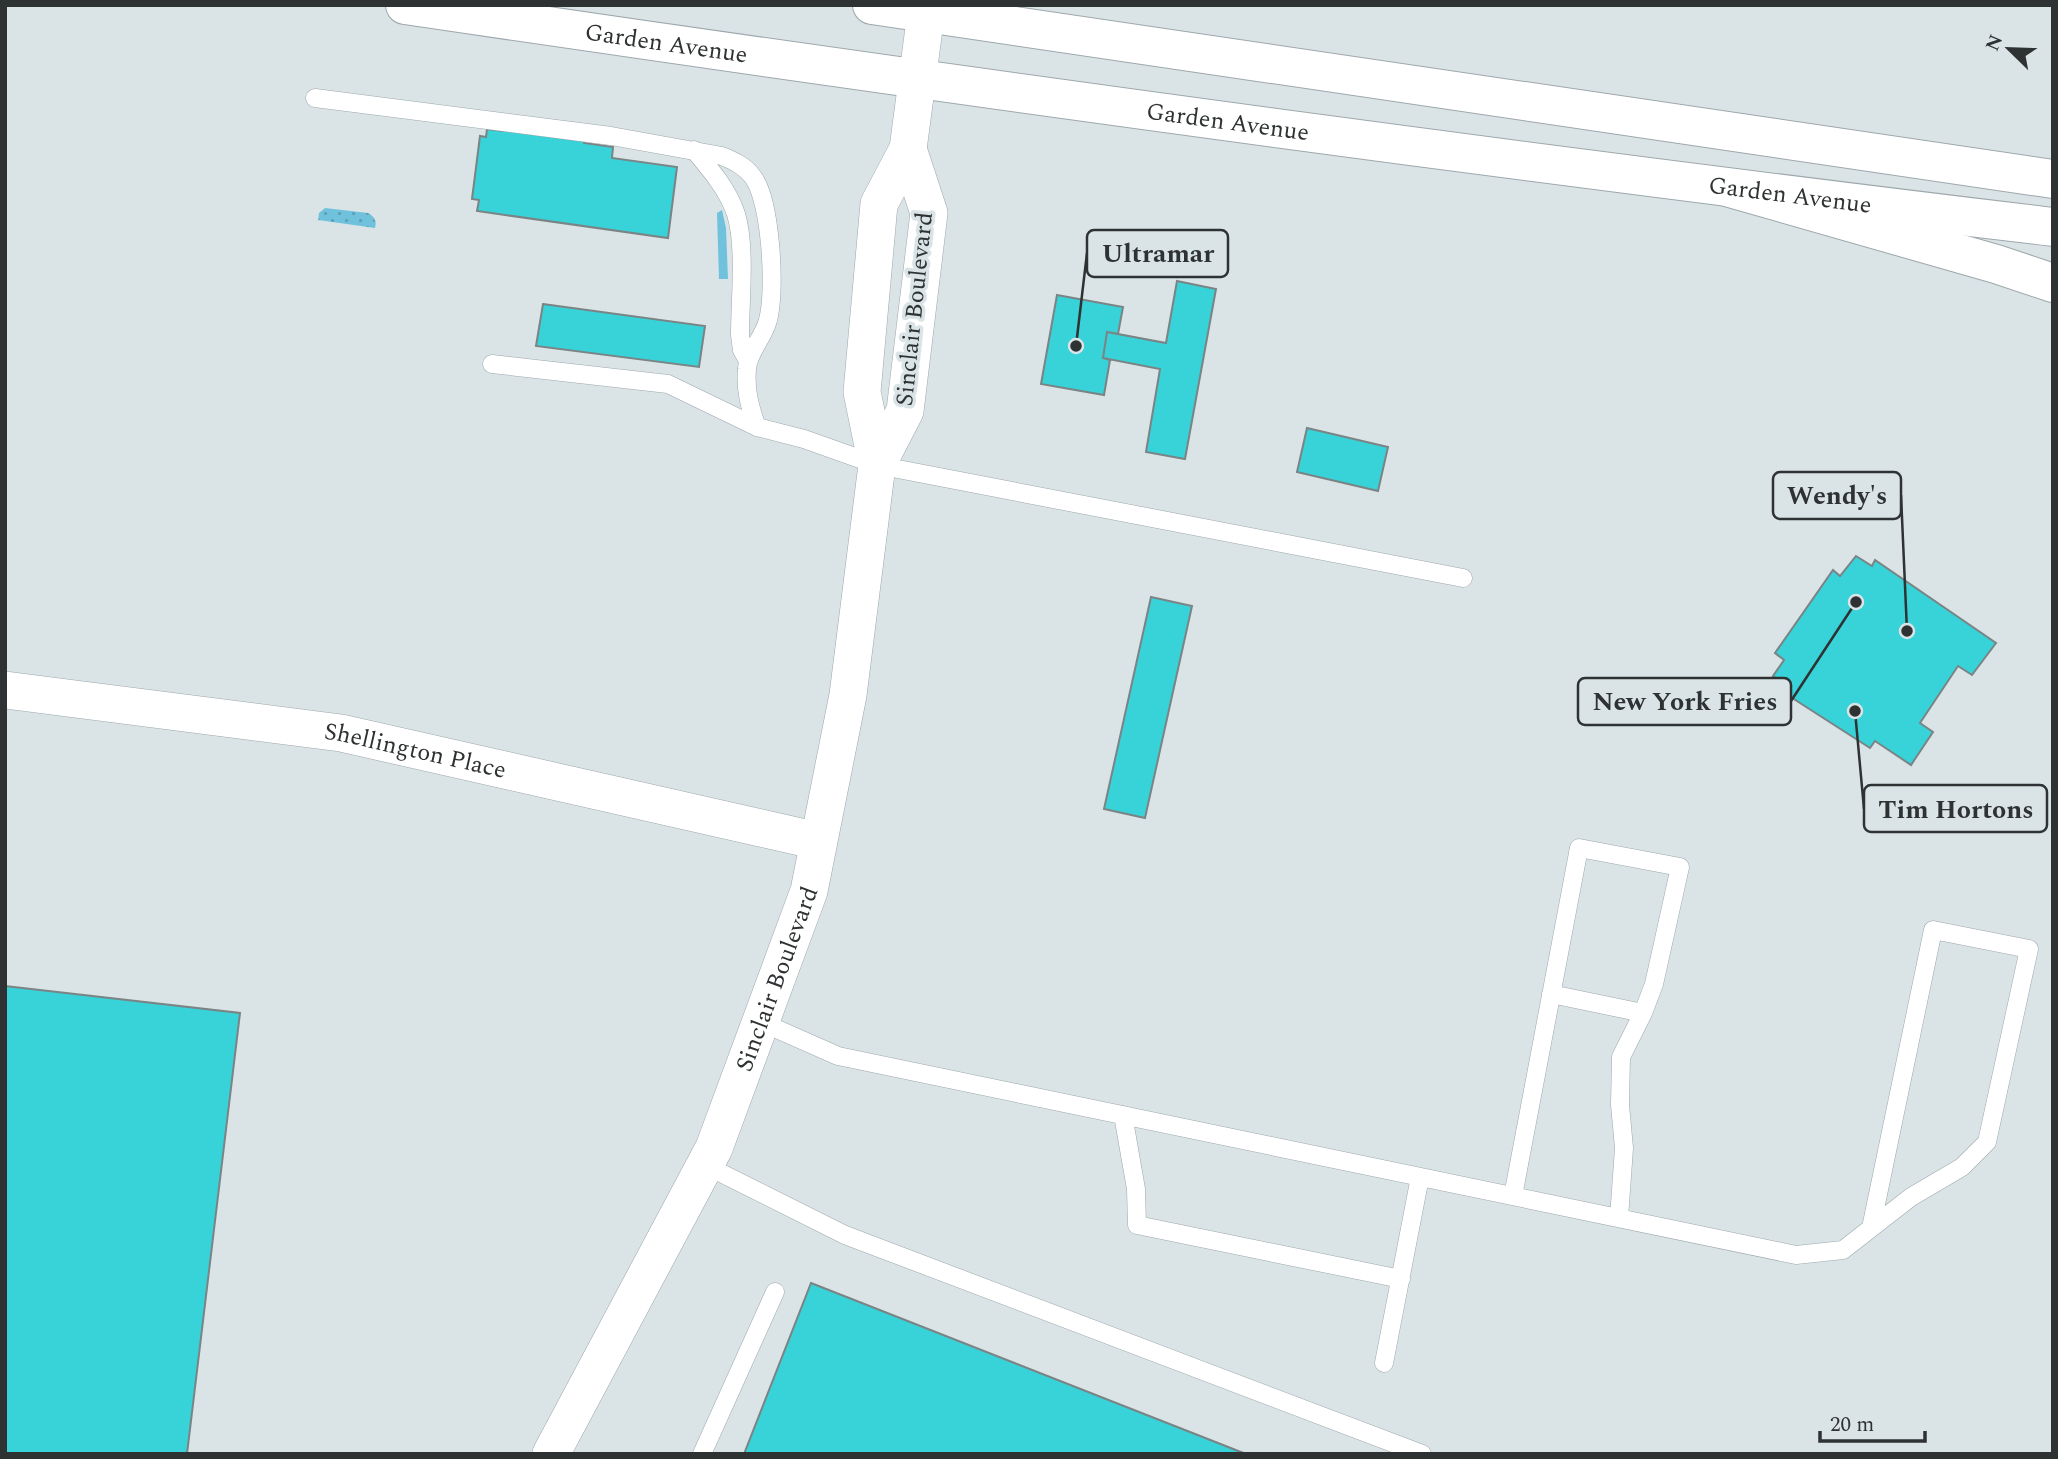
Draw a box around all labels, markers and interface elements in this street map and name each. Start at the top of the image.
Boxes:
north arrow [1974,14,2044,84]
street label: Garden Avenue [582,15,750,74]
text: N [1978,30,2011,56]
street label: Garden Avenue [1144,94,1311,151]
street label: Garden Avenue [1706,168,1873,224]
street label: Sinclair Boulevard [887,210,943,408]
callout: Ultramar [1087,230,1228,277]
text: Ultramar [1102,234,1215,274]
callout: Wendy's [1773,472,1901,519]
text: Wendy's [1787,476,1887,516]
callout: New York Fries [1578,678,1791,725]
text: New York Fries [1593,682,1778,722]
street label: Shellington Place [322,714,510,789]
callout: Tim Hortons [1864,785,2047,832]
text: Tim Hortons [1878,790,2034,830]
street label: Sinclair Boulevard [727,882,828,1077]
scale bar [1820,1400,1925,1444]
text: 20 m [1830,1409,1874,1441]

